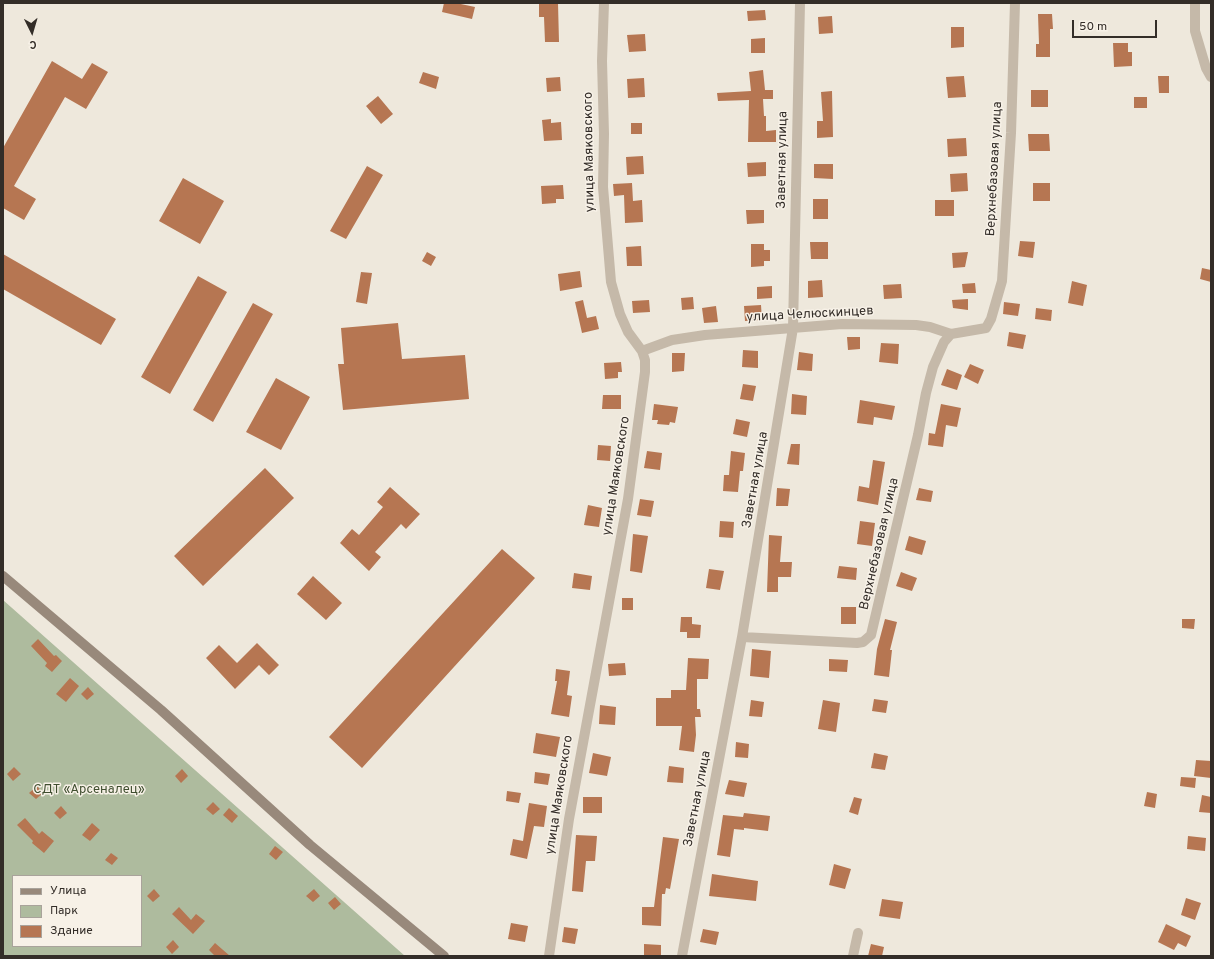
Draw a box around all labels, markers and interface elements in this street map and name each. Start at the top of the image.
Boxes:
north arrow [12,12,52,52]
scale bar [1074,12,1159,38]
text: 50 m [1079,19,1107,35]
text: С [29,37,37,51]
street label: улица Маяковского [581,92,599,212]
street label: Верхнебазовая улица [984,101,1006,237]
street label: Заветная улица [774,111,792,209]
street label: улица Челюскинцев [746,304,874,326]
street label: улица Маяковского [600,415,634,537]
street label: Заветная улица [740,430,772,530]
street label: Верхнебазовая улица [857,476,903,612]
street label: улица Маяковского [543,734,577,856]
street label: Заветная улица [681,749,715,849]
park label: СДТ «Арсеналец» [33,782,145,798]
legend [12,875,142,947]
text: Улица [50,883,86,899]
text: Парк [50,903,78,919]
text: Здание [50,923,93,939]

